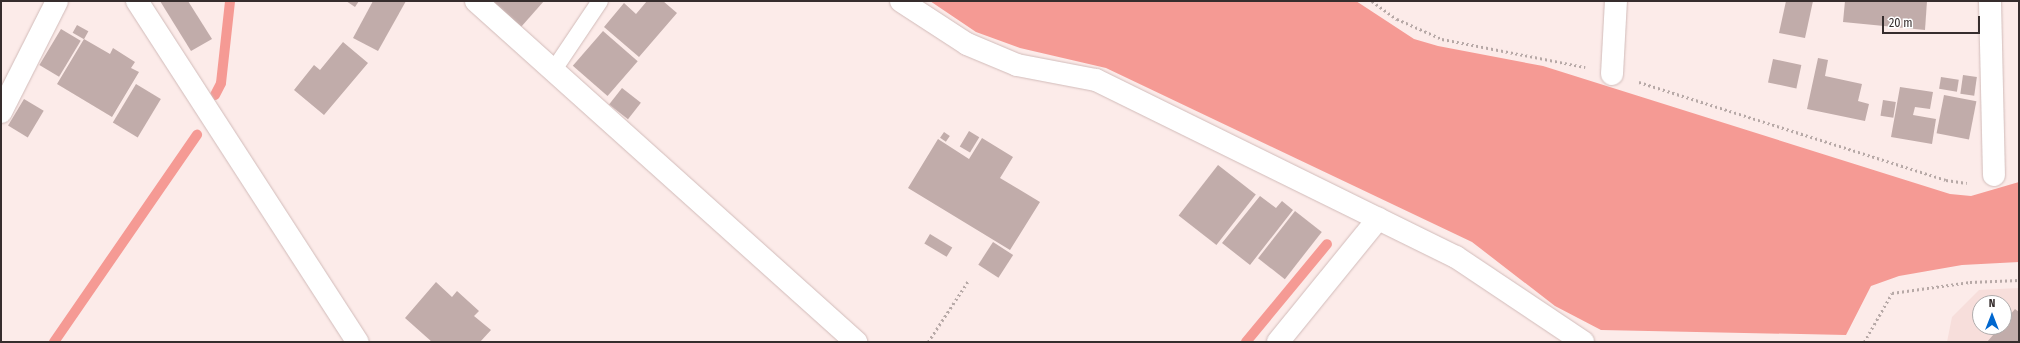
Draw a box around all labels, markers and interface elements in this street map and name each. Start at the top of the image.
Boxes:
scale bar [1884,8,1982,34]
text: 20 m [1889,16,1913,30]
north arrow [1972,295,2012,335]
text: N [1989,297,1995,310]

